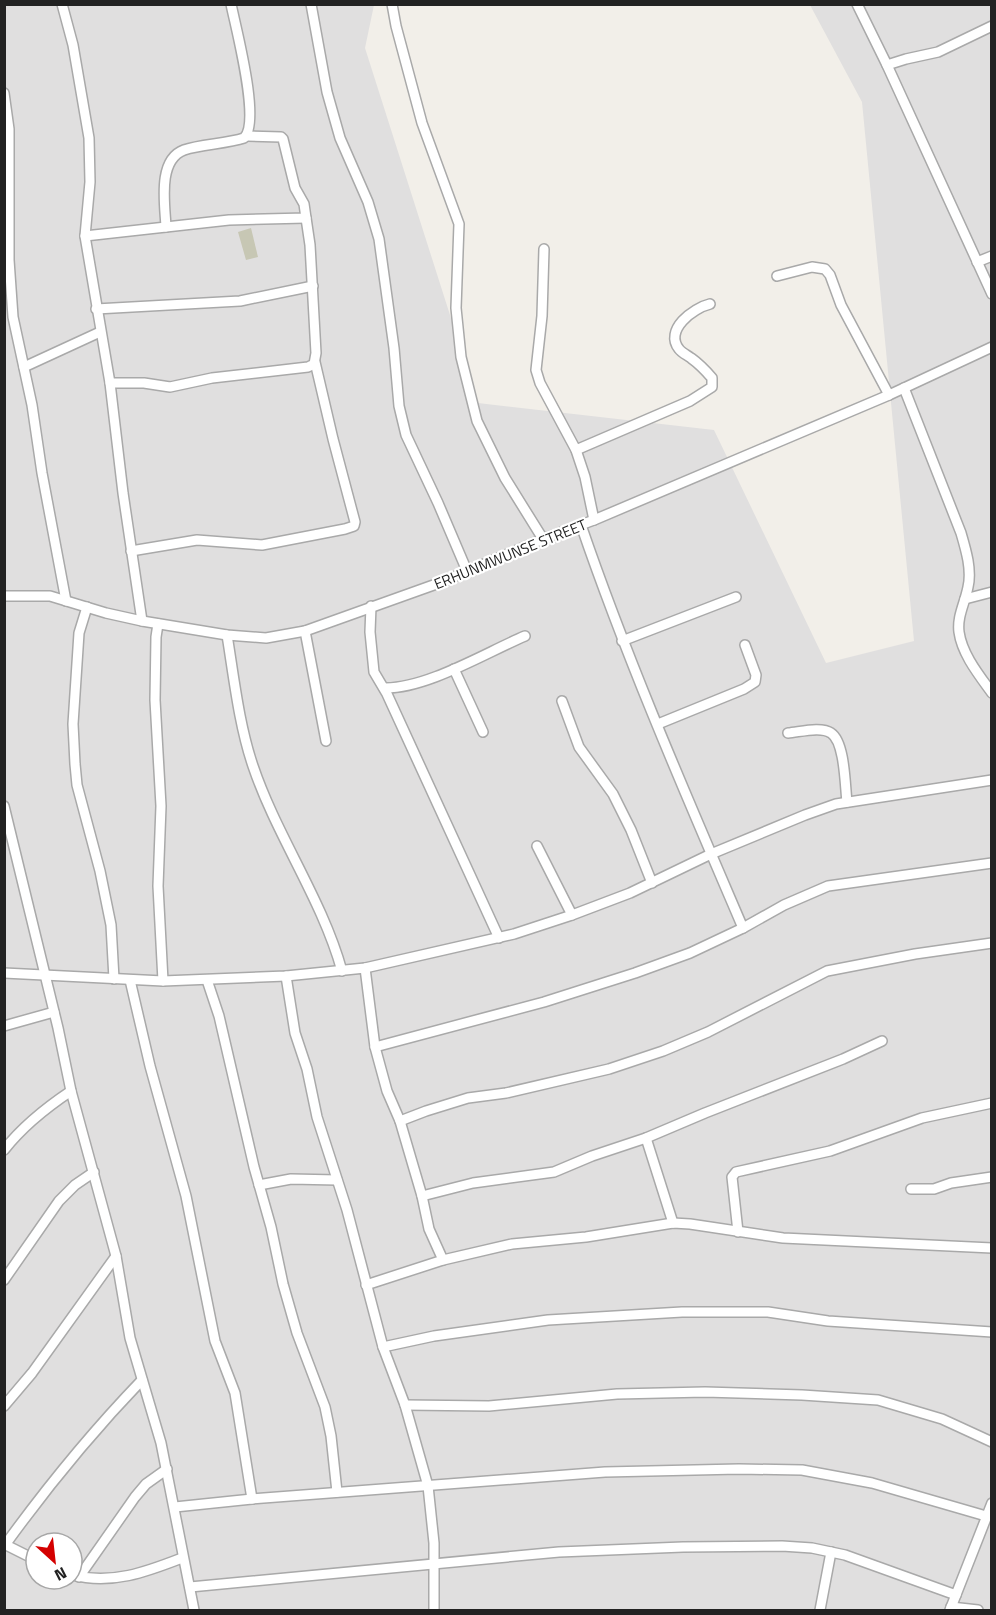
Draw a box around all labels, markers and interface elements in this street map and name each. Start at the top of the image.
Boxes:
street label: ERHUNMWUNSE STREET [430,513,590,595]
north arrow [24,1531,84,1591]
text: N [50,1561,71,1588]

